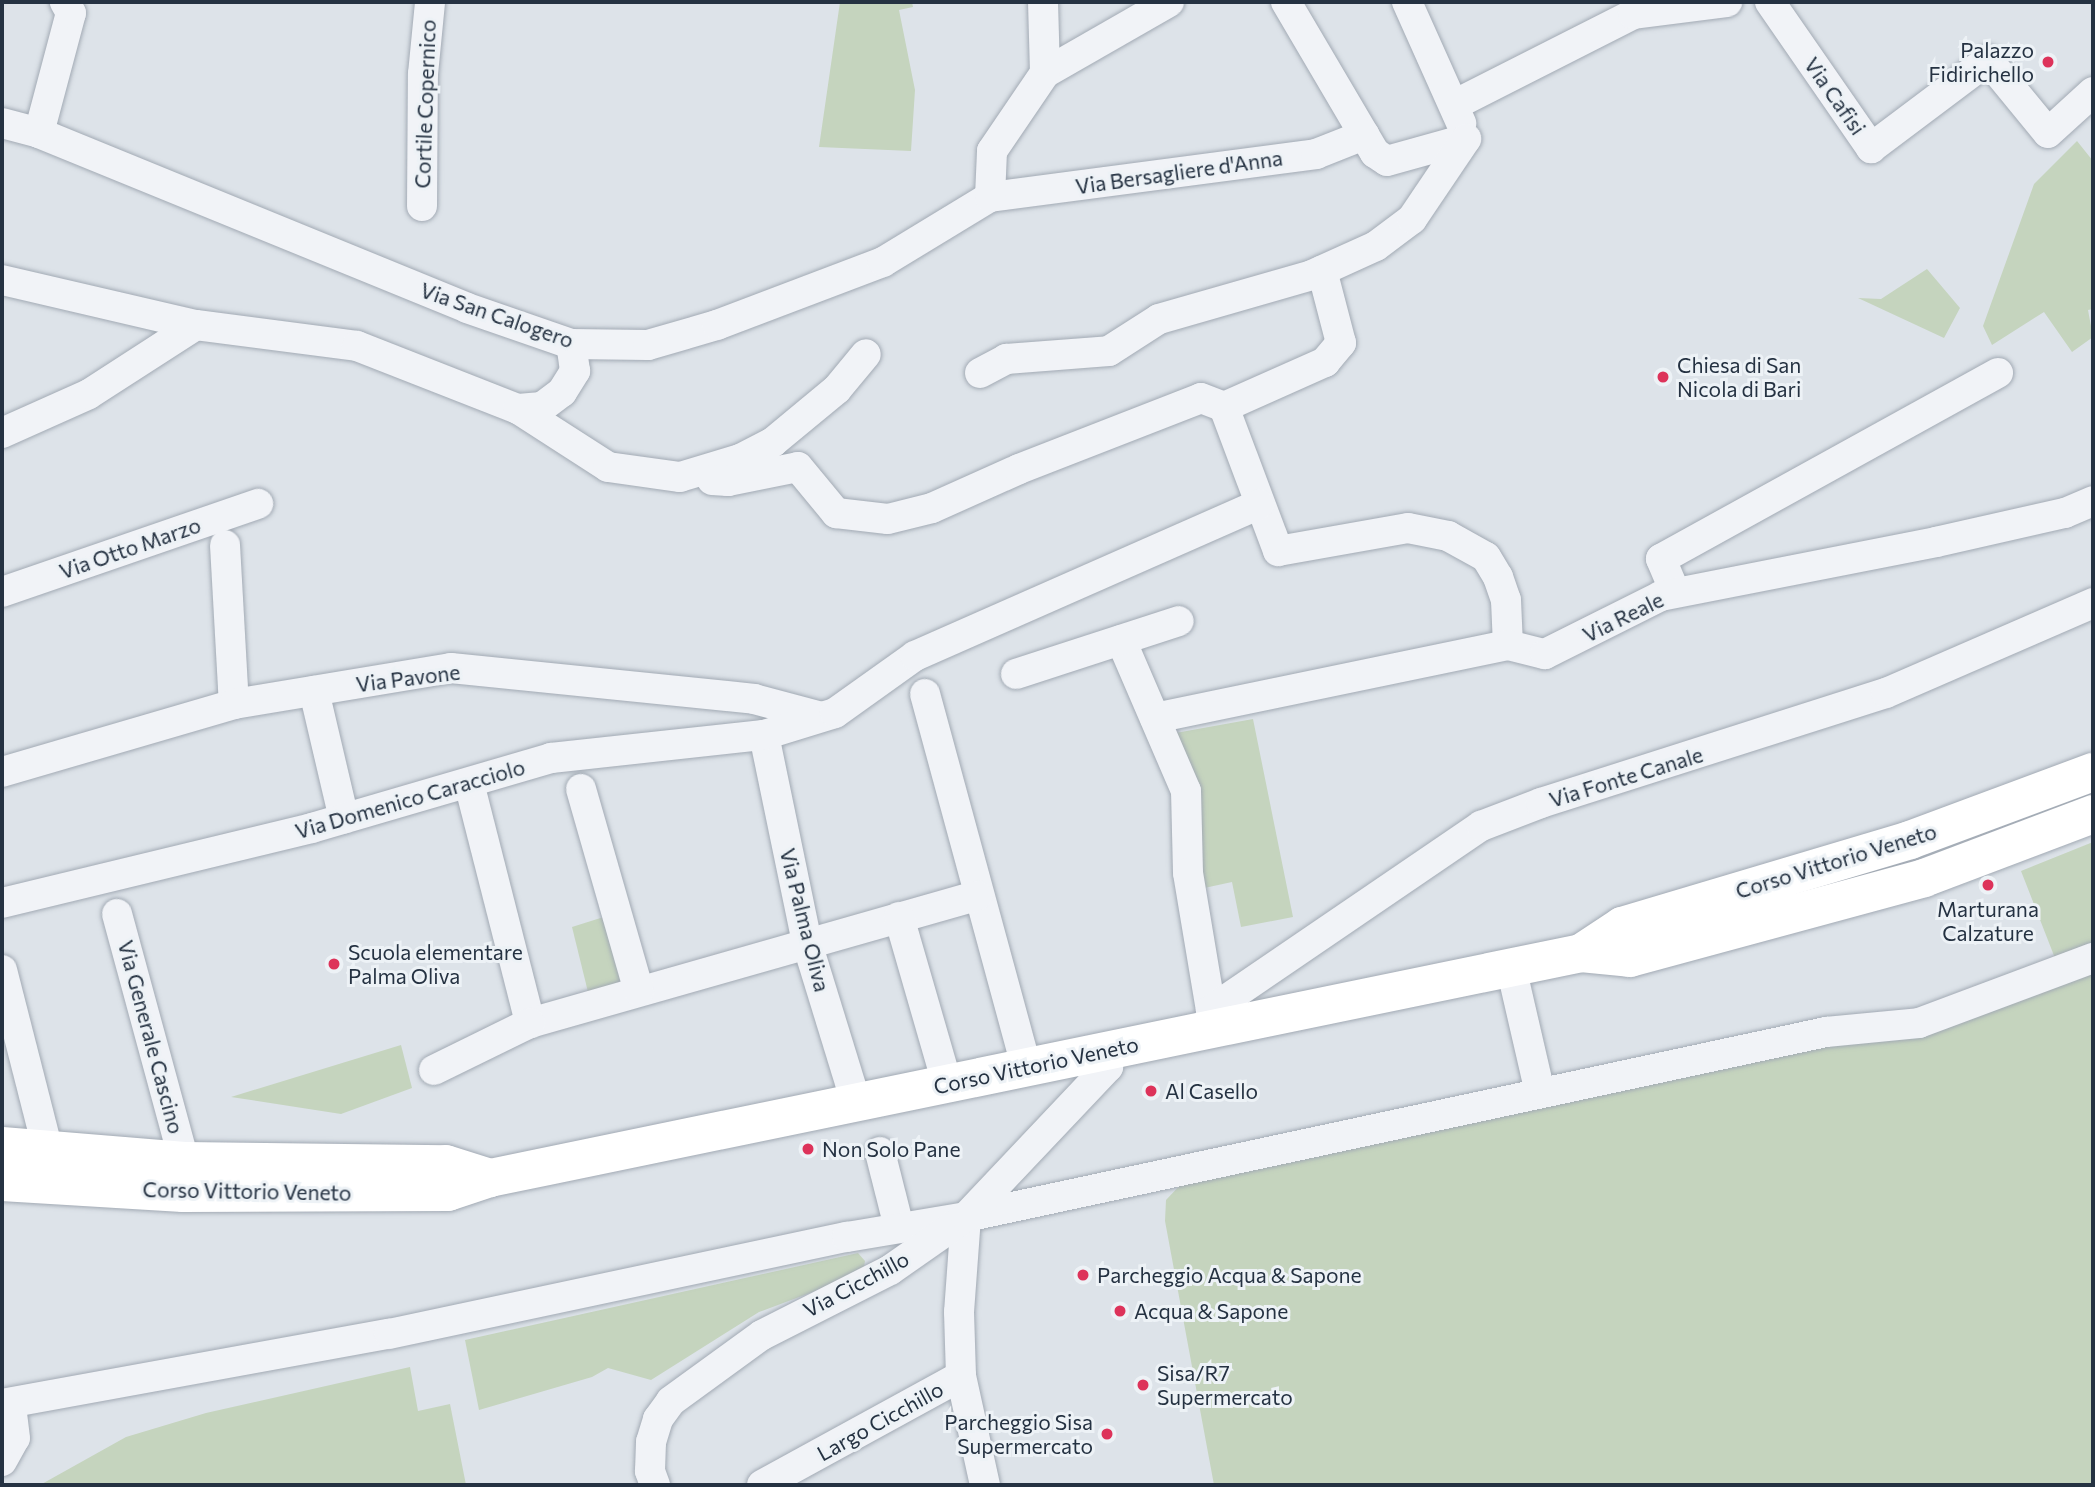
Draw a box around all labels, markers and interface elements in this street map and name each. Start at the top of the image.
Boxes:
street label: Cortile Copernico [409,19,441,189]
place label: Palazzo Fidirichello [1929,37,2034,87]
street label: Via Cafisi [1799,52,1871,140]
marker: Palazzo Fidirichello [2040,54,2056,70]
street label: Via Bersagliere d'Anna [1074,145,1284,199]
street label: Via San Calogero [417,277,577,353]
place label: Chiesa di San Nicola di Bari [1677,352,1801,402]
marker: Chiesa di San Nicola di Bari [1655,369,1671,385]
street label: Via Otto Marzo [56,512,204,584]
street label: Via Reale [1579,587,1667,647]
street label: Via Pavone [354,659,462,697]
street label: Via Fonte Canale [1546,742,1706,812]
street label: Via Domenico Caracciolo [292,754,528,844]
street label: Corso Vittorio Veneto [1732,818,1940,904]
street label: Via Palma Oliva [775,846,835,994]
marker: Marturana Calzature [1980,877,1996,893]
place label: Marturana Calzature [1937,896,2039,946]
street label: Via Generale Cascino [113,937,189,1137]
place label: Scuola elementare Palma Oliva [348,939,523,989]
marker: Scuola elementare Palma Oliva [326,956,342,972]
street label: Corso Vittorio Veneto [931,1031,1141,1099]
place label: Al Casello [1165,1078,1258,1104]
marker: Al Casello [1143,1083,1159,1099]
place label: Non Solo Pane [822,1136,960,1162]
marker: Non Solo Pane [800,1141,816,1157]
street label: Corso Vittorio Veneto [142,1177,352,1205]
street label: Via Cicchillo [799,1246,913,1322]
place label: Parcheggio Acqua & Sapone [1097,1262,1362,1288]
marker: Parcheggio Acqua & Sapone [1075,1267,1091,1283]
place label: Acqua & Sapone [1134,1298,1288,1324]
marker: Acqua & Sapone [1112,1303,1128,1319]
place label: Sisa/R7 Supermercato [1157,1360,1293,1410]
street label: Largo Cicchillo [813,1376,947,1466]
marker: Sisa/R7 Supermercato [1135,1377,1151,1393]
place label: Parcheggio Sisa Supermercato [944,1409,1093,1459]
marker: Parcheggio Sisa Supermercato [1099,1426,1115,1442]

